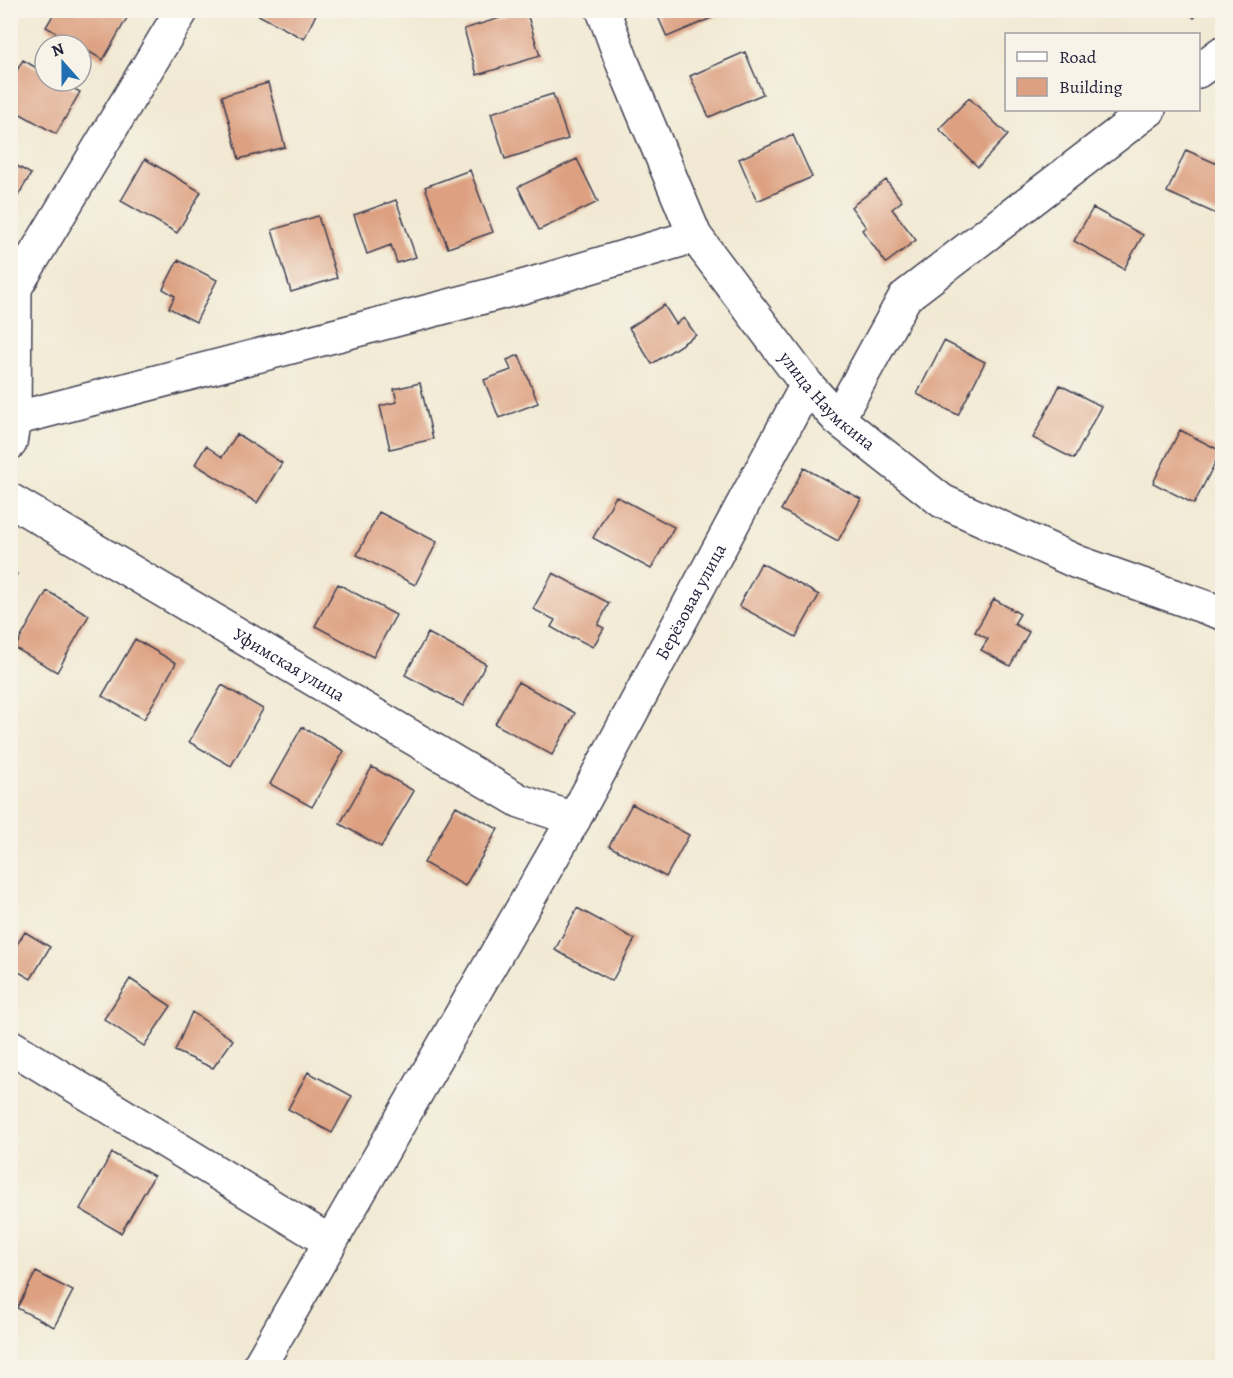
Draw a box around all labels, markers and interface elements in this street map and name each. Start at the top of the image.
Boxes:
north arrow [33,33,93,93]
legend [1005,33,1200,111]
text: N [49,37,68,62]
text: Road [1059,45,1097,69]
text: Building [1059,75,1123,99]
street label: улица Наумкина [773,346,881,456]
street label: Берёзовая улица [650,539,732,664]
street label: Уфимская улица [229,622,350,707]

